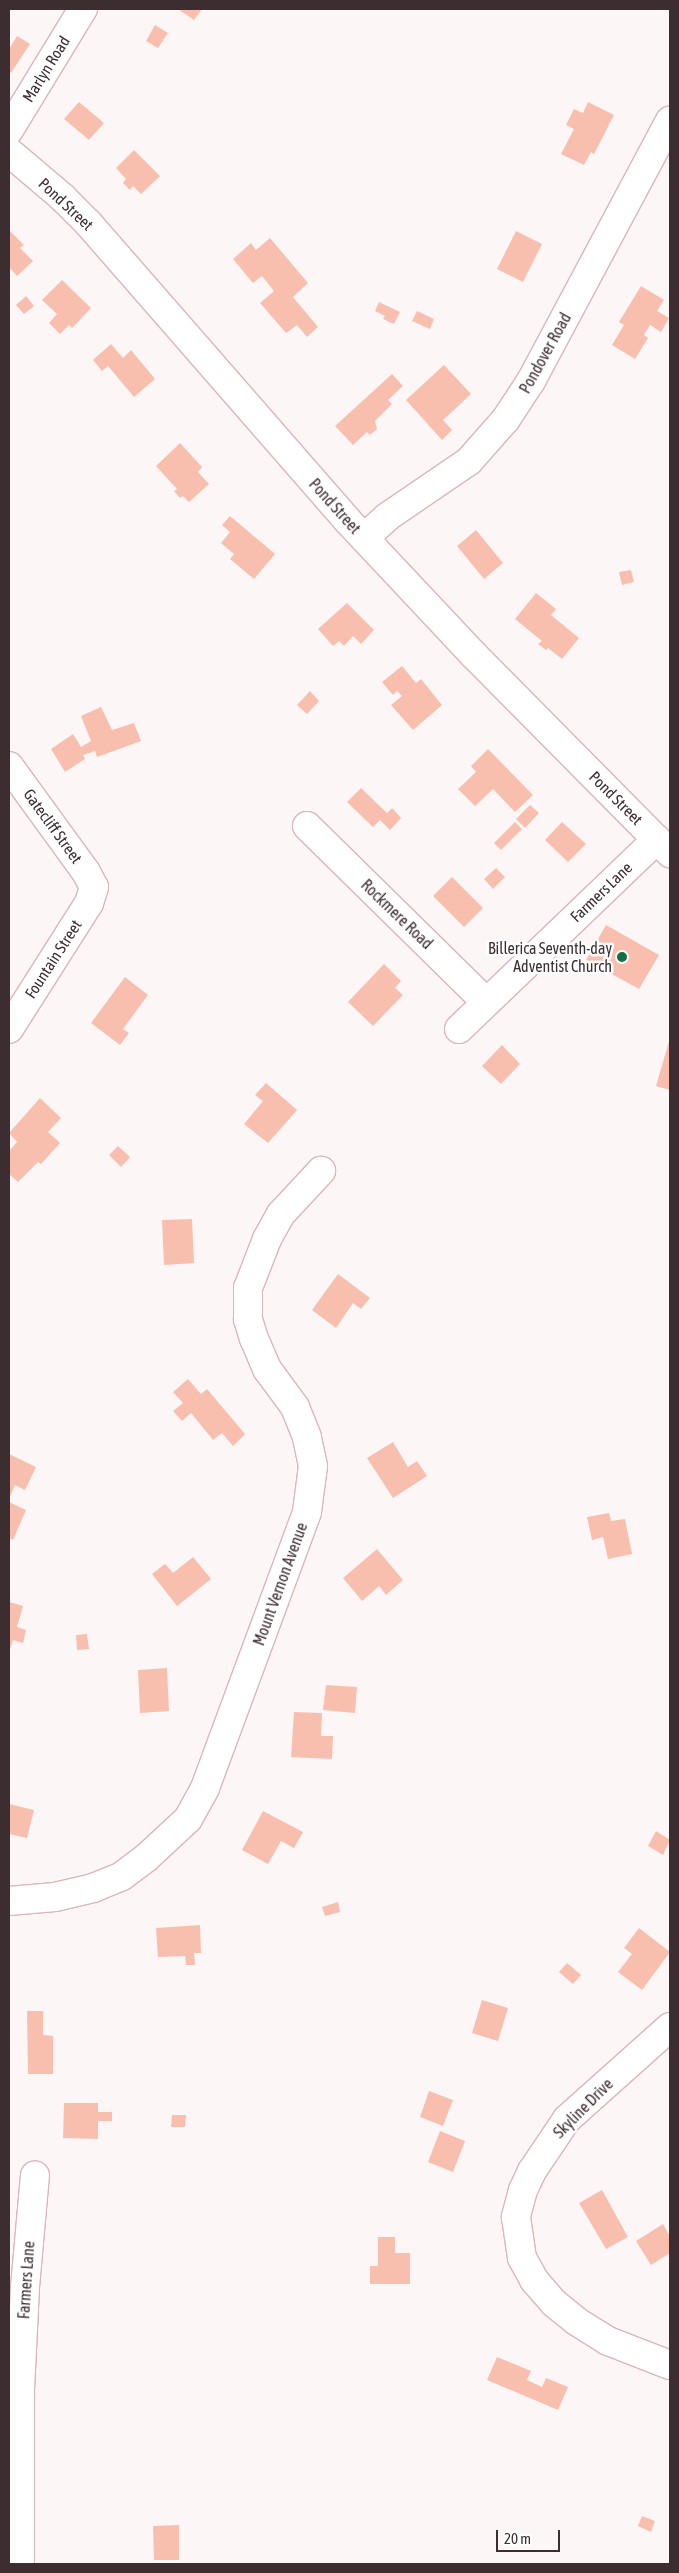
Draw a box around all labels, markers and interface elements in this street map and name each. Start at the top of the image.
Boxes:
street label: Marlyn Road [18,33,74,105]
street label: Pond Street [35,174,97,234]
street label: Pondover Road [515,309,575,397]
street label: Pond Street [305,474,365,538]
street label: Pond Street [585,767,647,829]
street label: Gatecliff Street [20,785,86,867]
street label: Farmers Lane [566,858,636,926]
street label: Rockmere Road [357,875,437,953]
street label: Fountain Street [20,916,86,1002]
place label: Billerica Seventh-day Adventist Church [488,938,612,976]
marker: Billerica Seventh-day Adventist Church [616,951,628,963]
street label: Mount Vernon Avenue [249,1520,311,1648]
street label: Skyline Drive [549,2074,617,2142]
street label: Farmers Lane [14,2240,38,2320]
scale bar [499,2520,563,2552]
text: 20 m [504,2530,531,2547]

